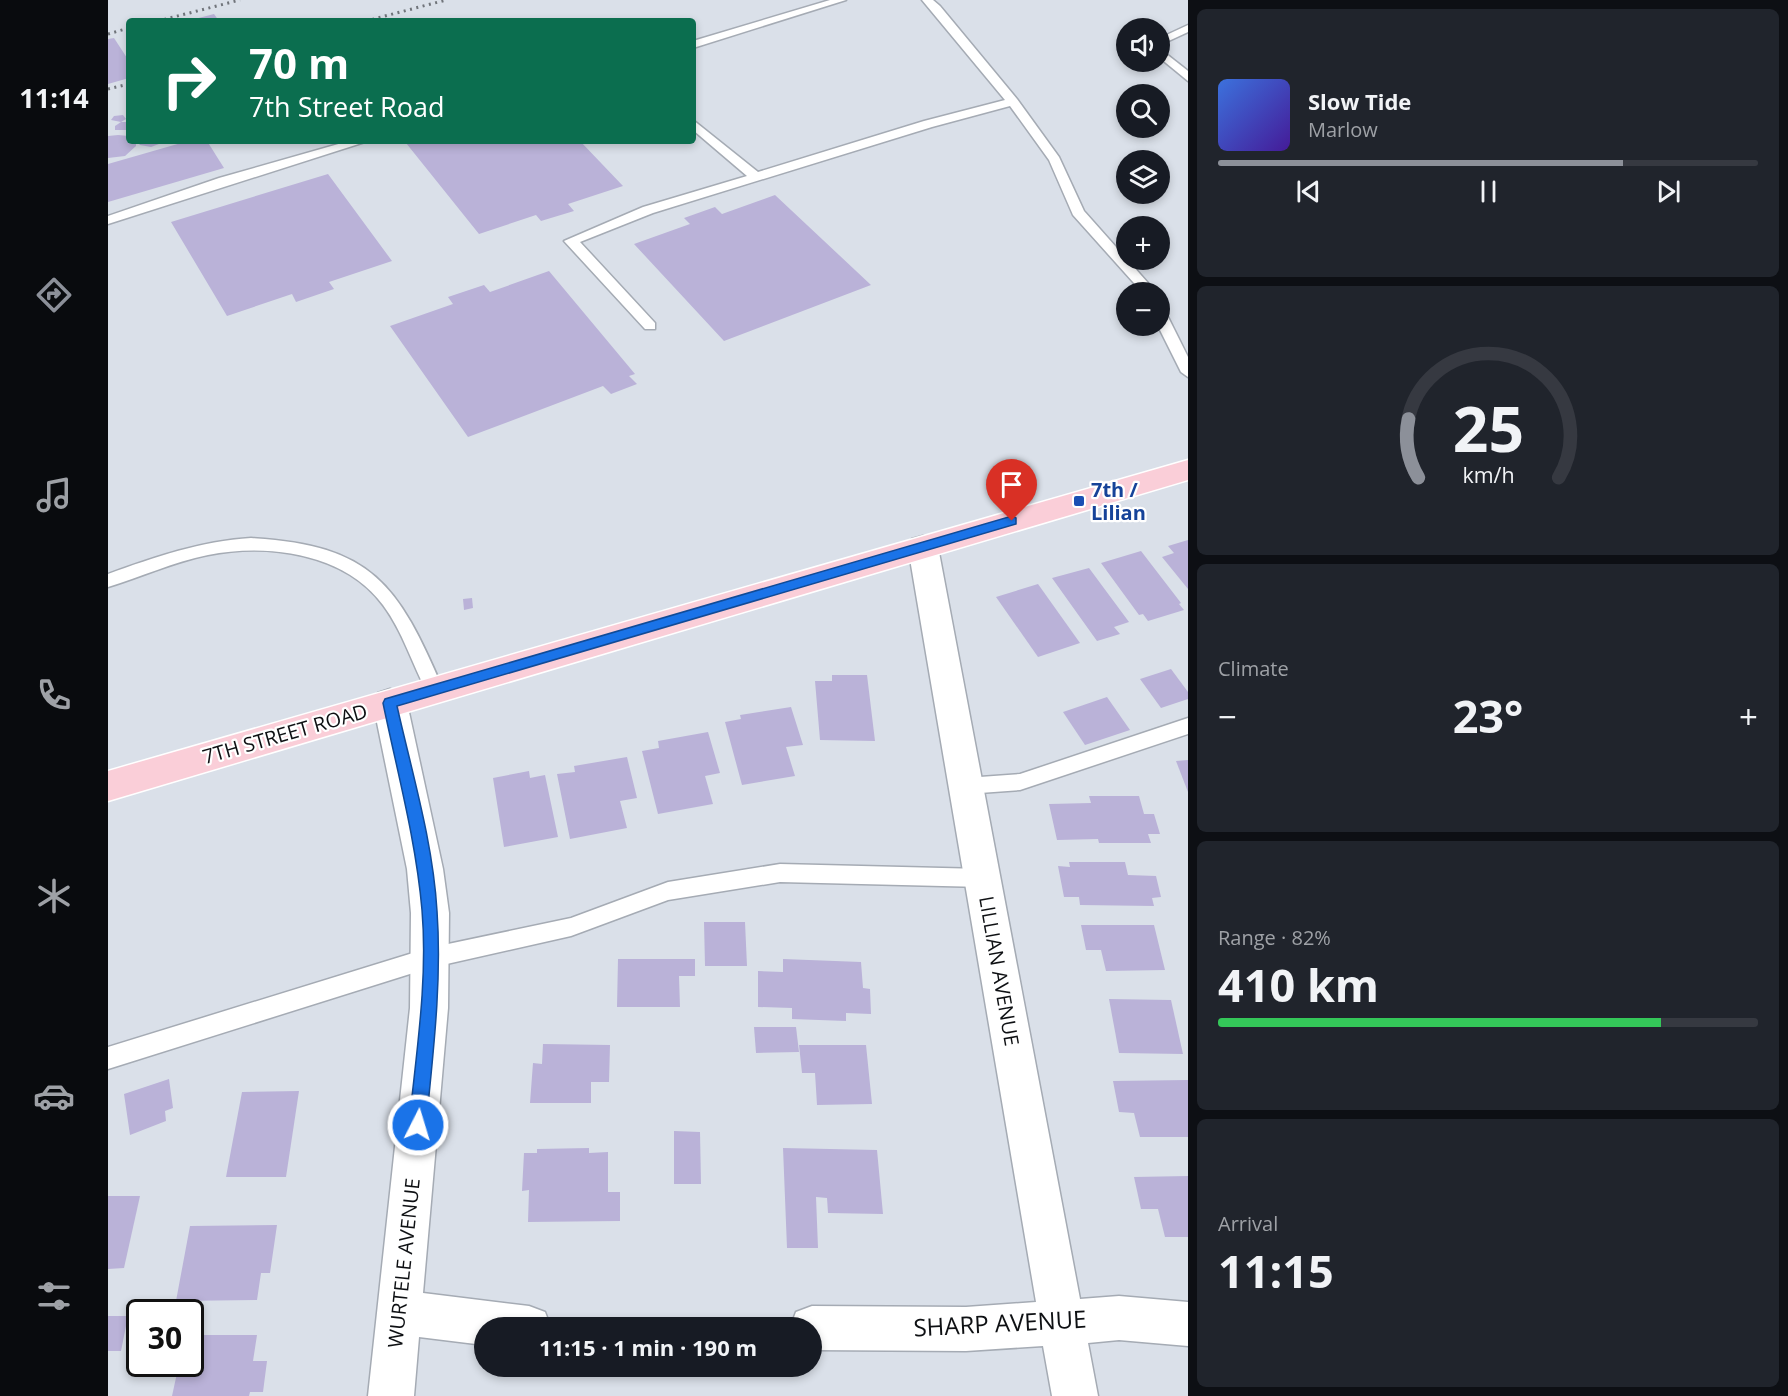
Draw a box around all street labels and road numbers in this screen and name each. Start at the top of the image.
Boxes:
street label: 7TH STREET ROAD [199,697,370,770]
street label: LILLIAN AVENUE [973,894,1026,1048]
street label: WURTELE AVENUE [381,1177,426,1349]
street label: SHARP AVENUE [913,1301,1087,1344]

